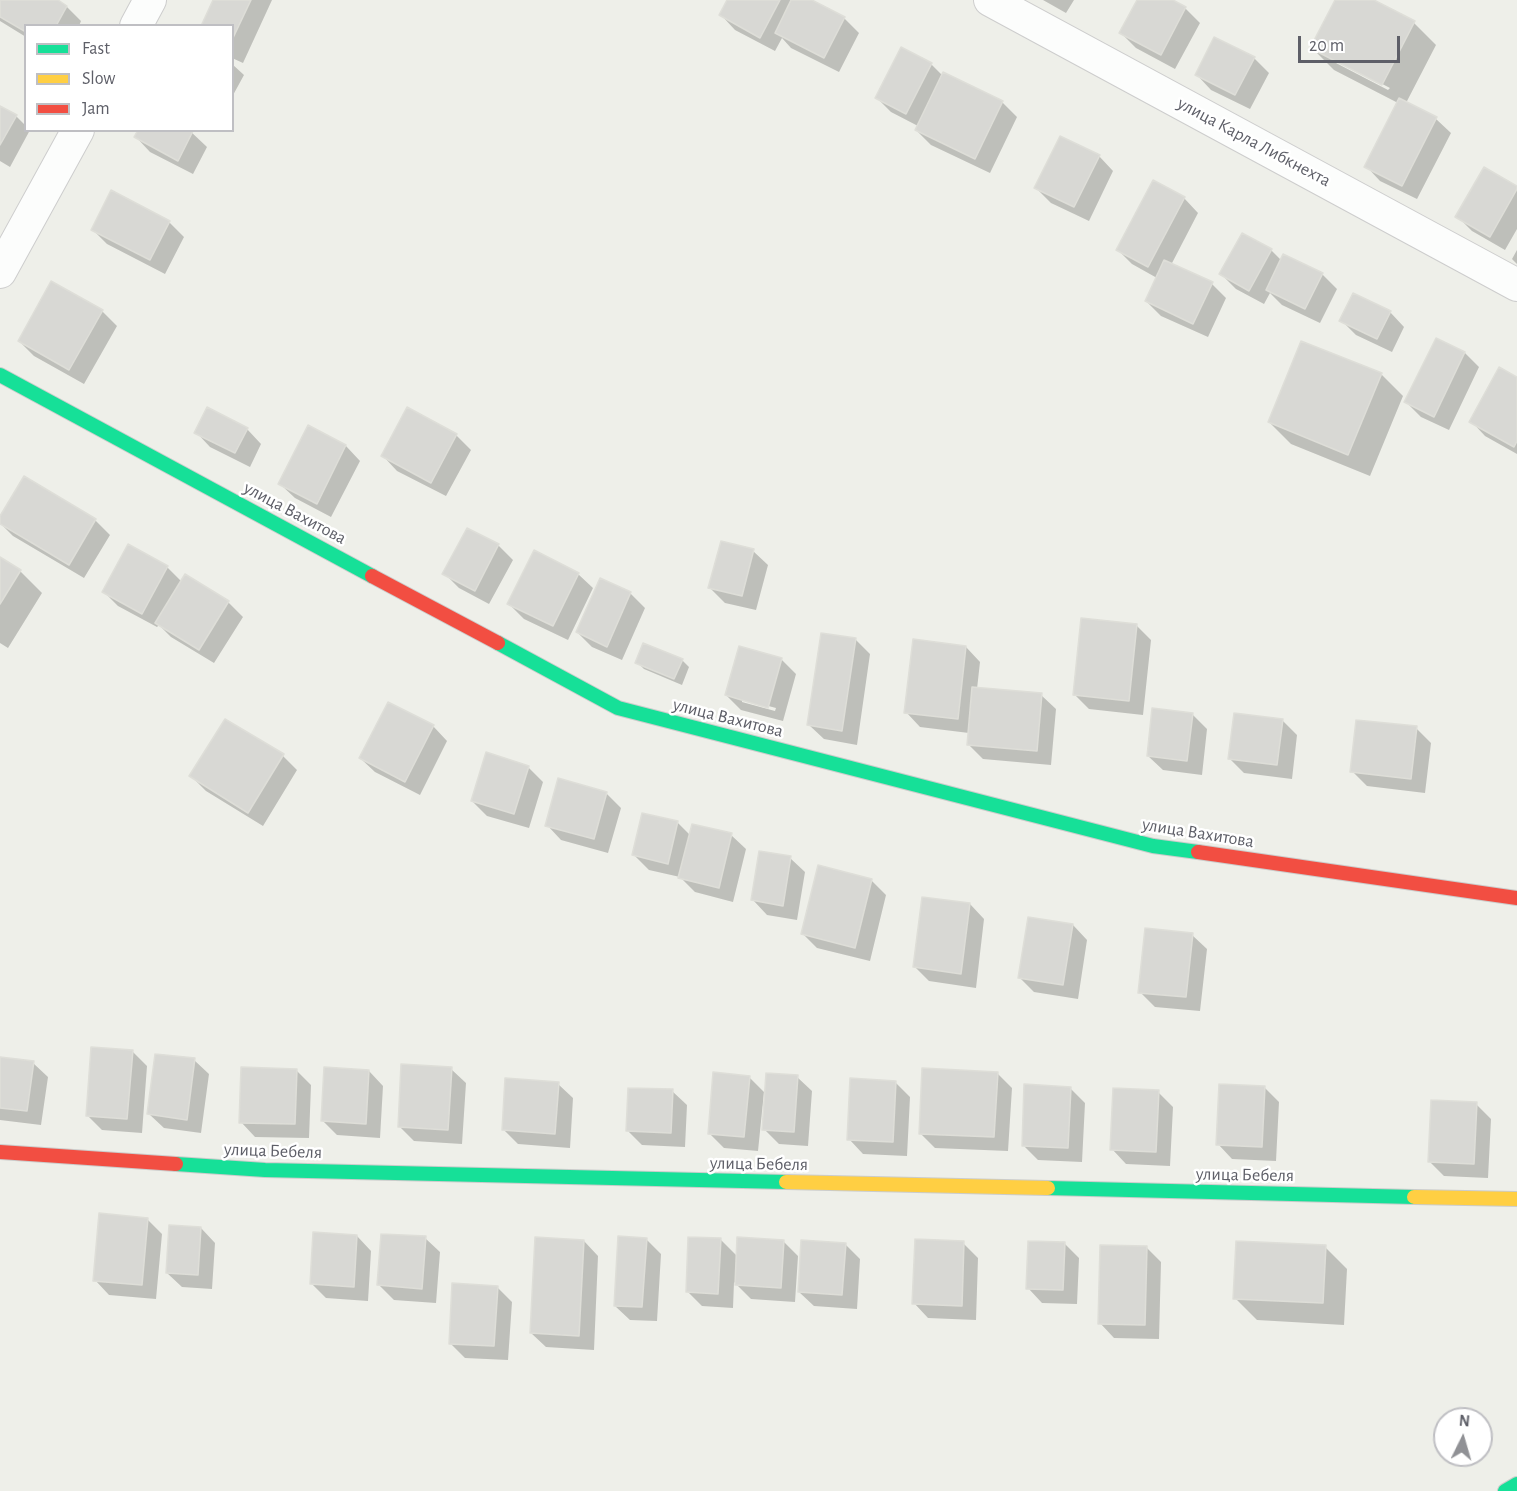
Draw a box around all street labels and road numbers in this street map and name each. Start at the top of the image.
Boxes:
street label: улица Карла Либкнехта [1174,92,1334,192]
street label: улица Вахитова [240,477,350,549]
street label: улица Вахитова [671,694,785,742]
street label: улица Вахитова [1141,814,1255,852]
street label: улица Бебеля [224,1138,322,1164]
street label: улица Бебеля [710,1152,808,1176]
street label: улица Бебеля [1196,1163,1294,1187]

